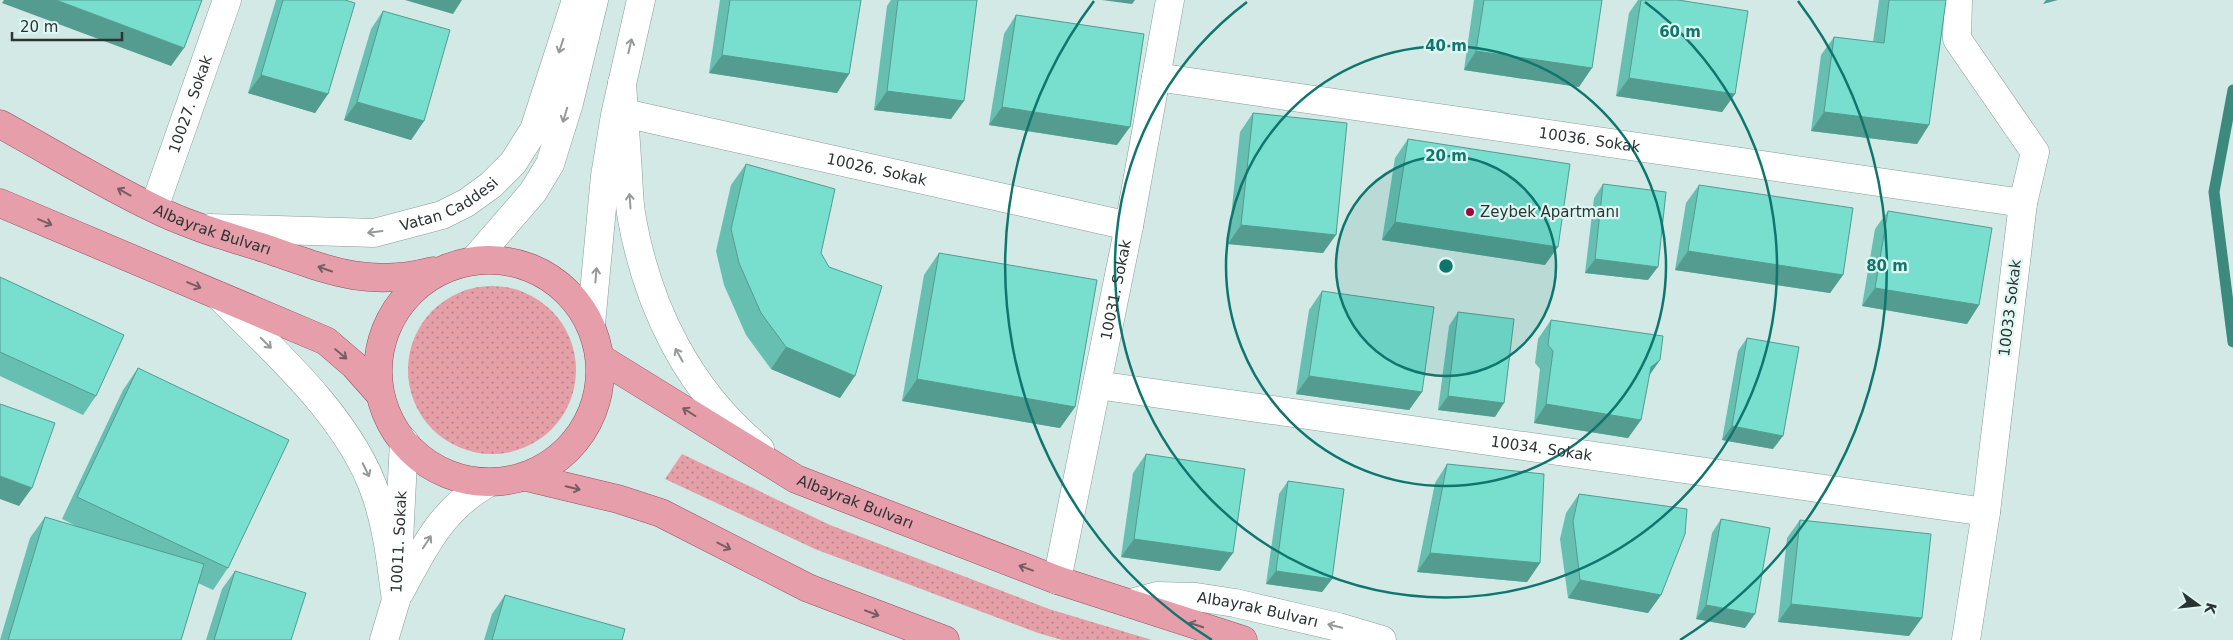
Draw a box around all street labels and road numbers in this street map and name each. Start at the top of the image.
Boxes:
street label: 10027. Sokak [165,53,216,155]
street label: 10036. Sokak [1538,124,1642,156]
street label: 10026. Sokak [825,150,929,190]
street label: Vatan Caddesi [398,174,502,235]
street label: Albayrak Bulvarı [151,201,274,259]
street label: 10031. Sokak [1097,238,1135,342]
street label: 10033 Sokak [1995,258,2025,357]
street label: 10034. Sokak [1490,432,1594,465]
street label: Albayrak Bulvarı [795,471,916,533]
street label: 10011. Sokak [387,490,411,593]
street label: Albayrak Bulvarı [1196,588,1320,631]

